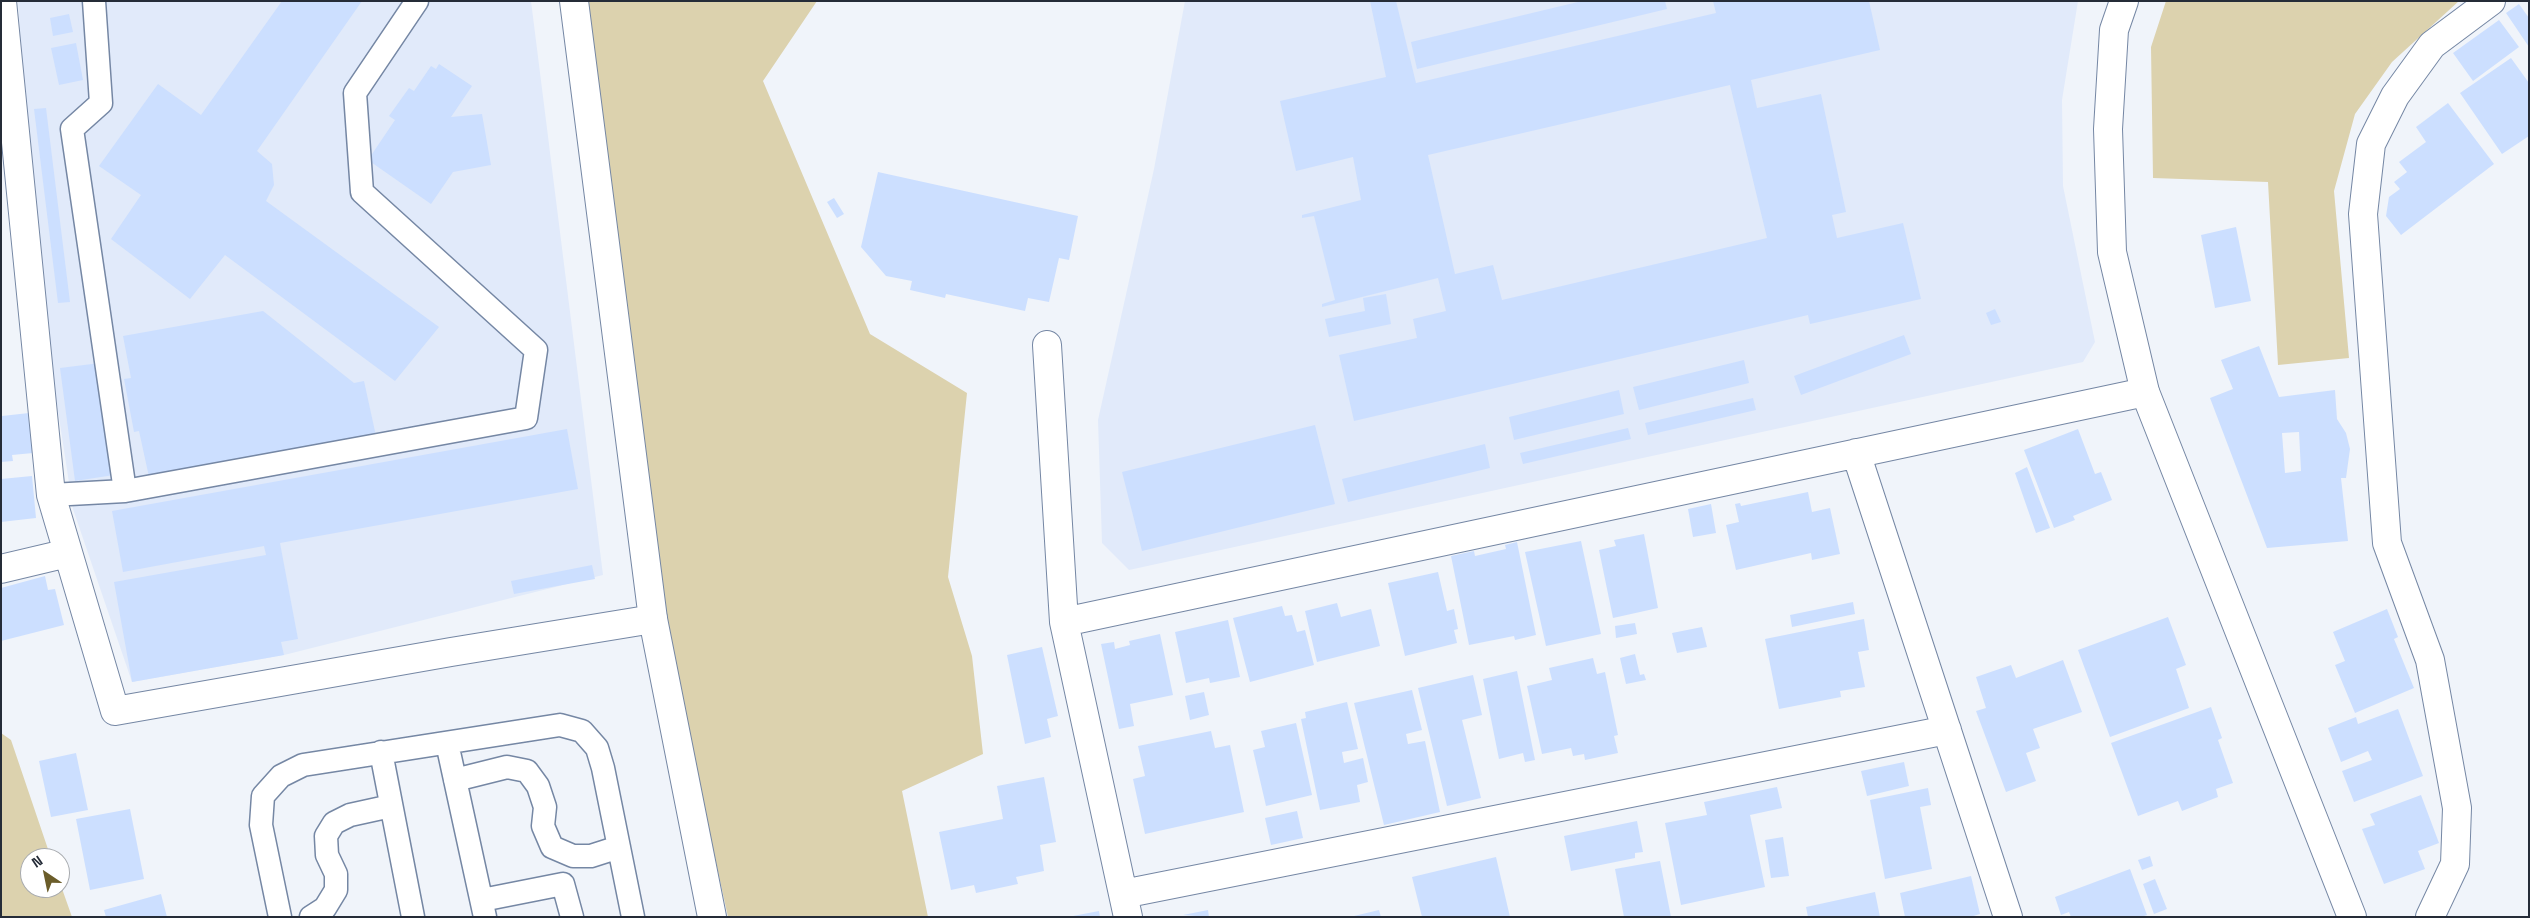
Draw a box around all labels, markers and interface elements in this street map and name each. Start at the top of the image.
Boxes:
north arrow [20,848,70,898]
text: N [28,851,46,871]

